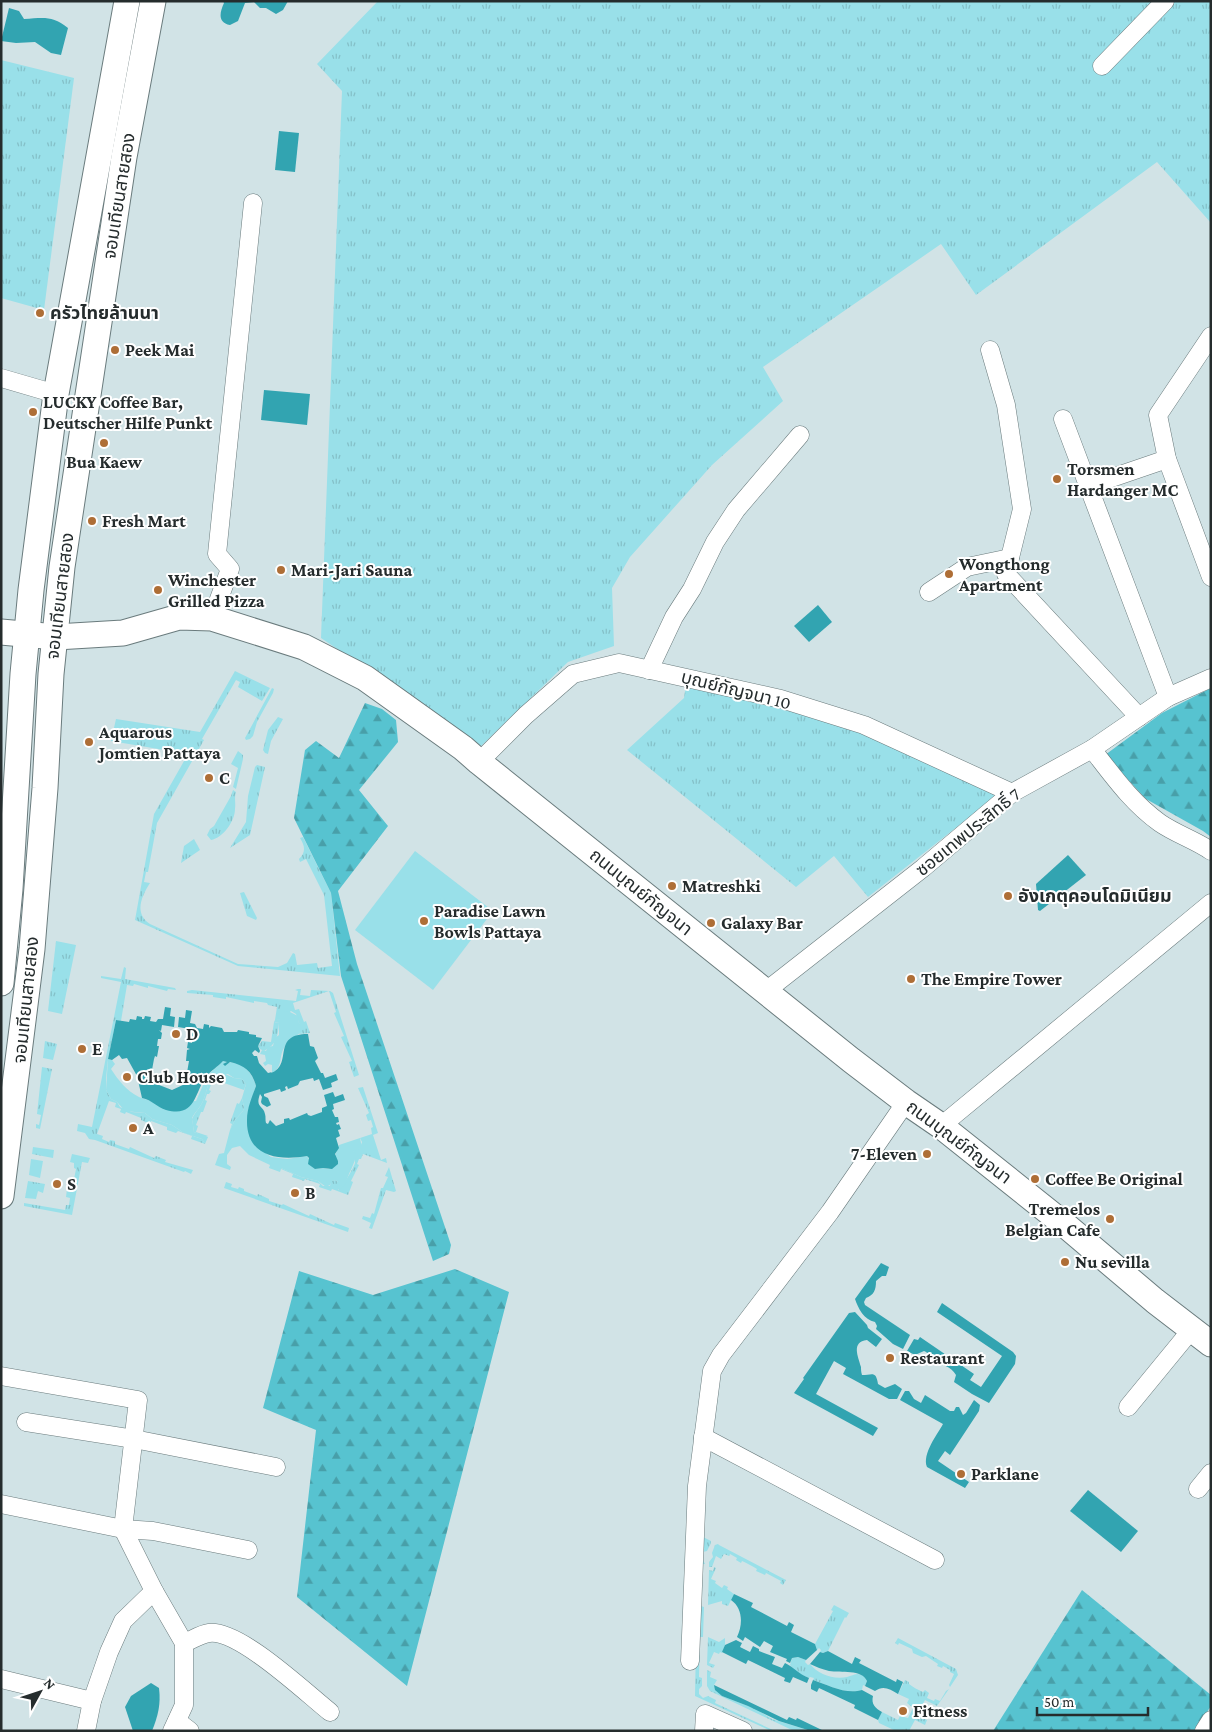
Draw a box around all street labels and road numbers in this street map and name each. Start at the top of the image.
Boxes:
street label: จอมเทียนสายสอง [99,131,139,261]
street label: จอมเทียนสายสอง [42,531,78,661]
street label: บุณย์กัญจนา 10 [679,667,793,714]
street label: ซอยเทพประสิทธิ์ 7 [911,783,1024,880]
street label: ถนนบุณย์กัญจนา [585,845,696,940]
street label: จอมเทียนสายสอง [9,936,43,1064]
street label: ถนนบุณย์กัญจนา [902,1096,1015,1189]

